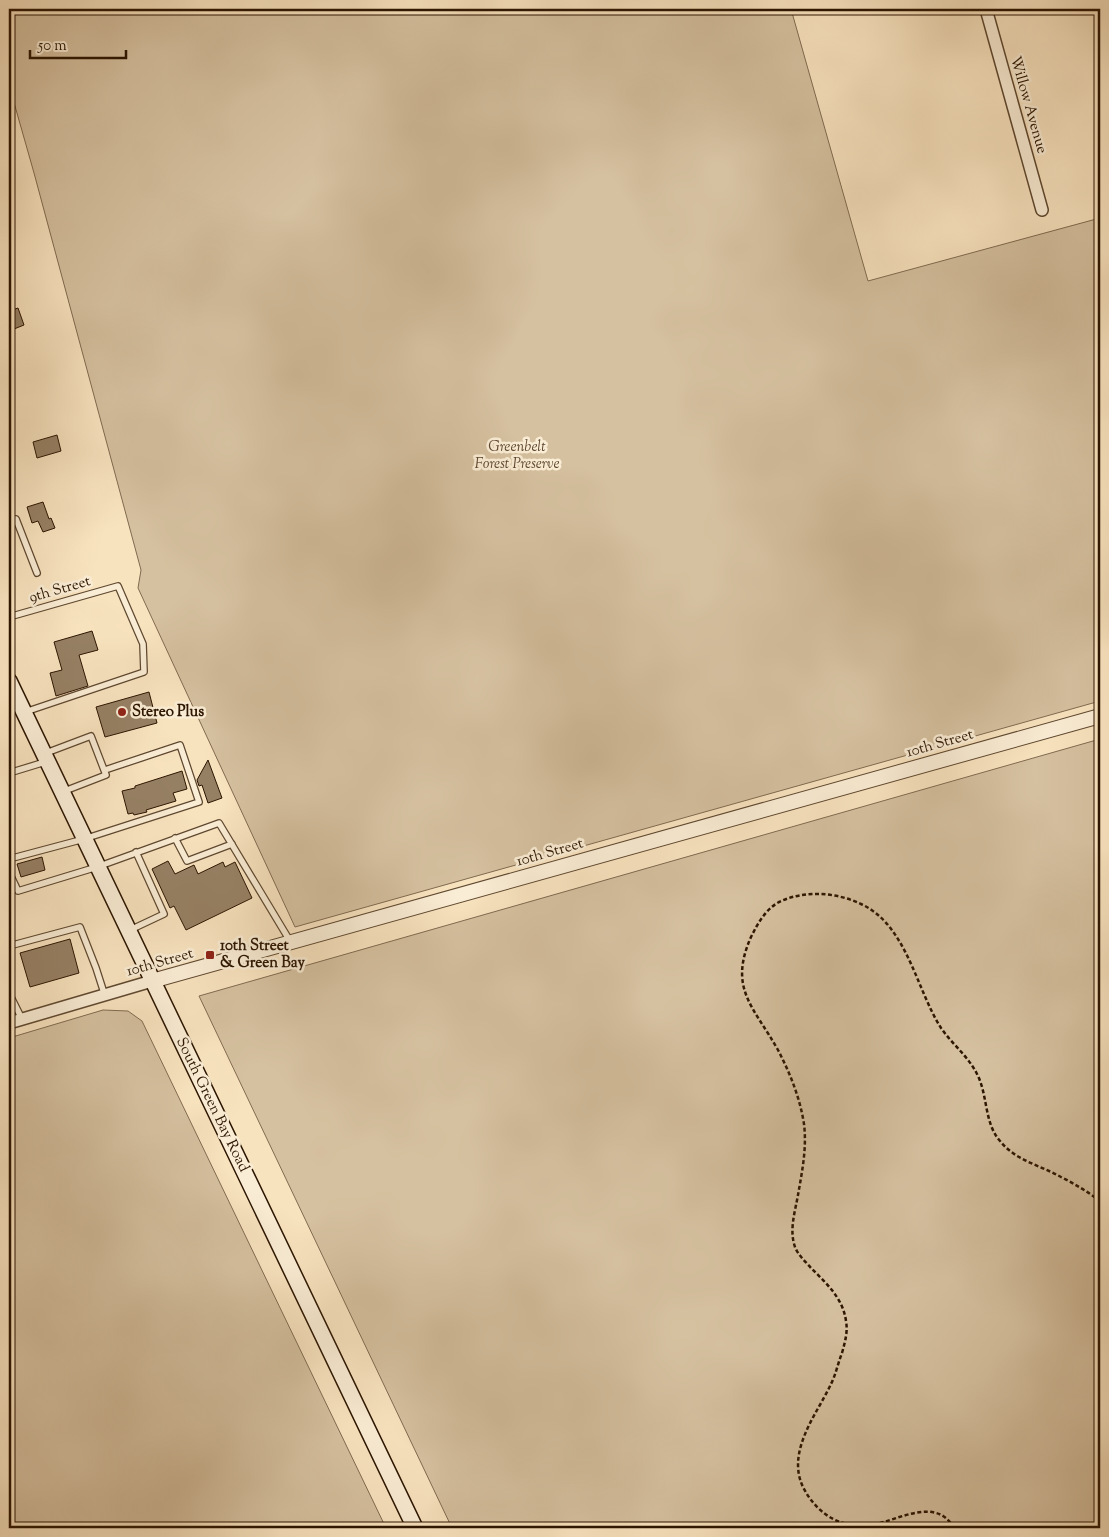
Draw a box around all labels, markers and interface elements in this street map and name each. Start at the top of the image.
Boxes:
scale bar [30,28,126,60]
text: 50 m [37,36,67,57]
street label: Willow Avenue [1004,54,1052,156]
park label: Greenbelt Forest Preserve [474,437,560,475]
street label: 9th Street [27,571,93,609]
place label: Stereo Plus [132,702,204,723]
marker: Stereo Plus [116,706,128,718]
street label: 10th Street [904,724,976,764]
street label: 10th Street [514,833,586,873]
place label: 10th Street & Green Bay [220,936,305,974]
street label: 10th Street [124,943,196,983]
marker: 10th Street & Green Bay [204,949,216,961]
street label: South Green Bay Road [170,1034,254,1176]

